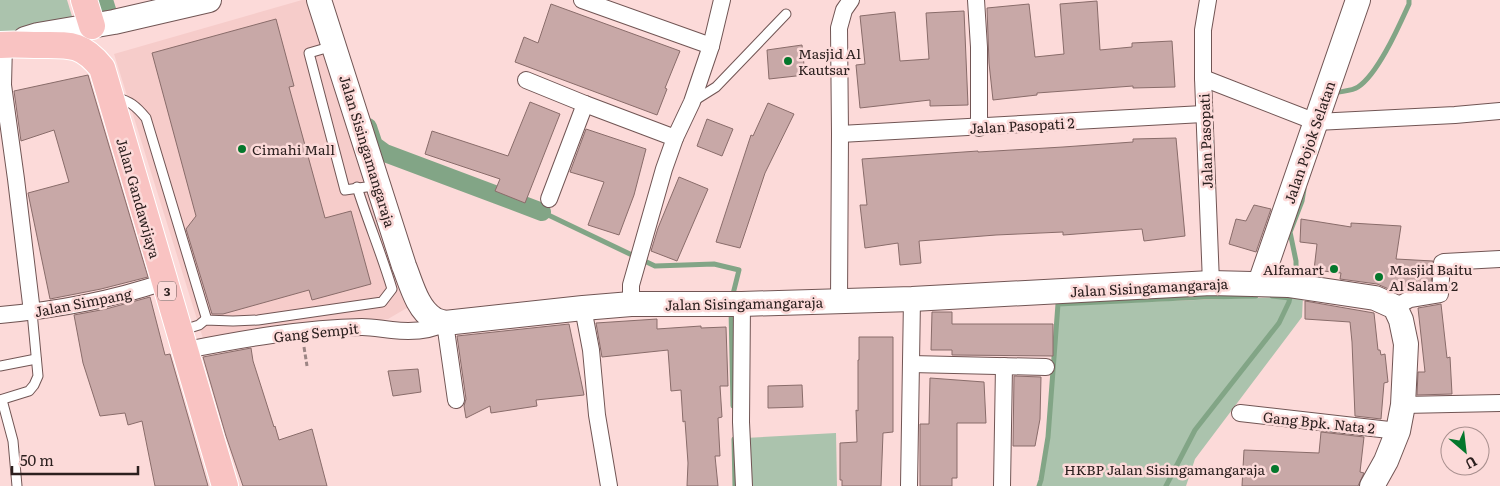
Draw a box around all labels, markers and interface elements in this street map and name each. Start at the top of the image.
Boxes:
place label: Masjid Al Kautsar [798,43,861,79]
marker: Masjid Al Kautsar [782,55,794,67]
street label: Jalan Sisingamangaraja [335,72,401,230]
street label: Jalan Pojok Selatan [1279,78,1339,206]
street label: Jalan Pasopati [1193,93,1217,189]
street label: Jalan Pasopati 2 [969,112,1075,138]
street label: Jalan Gandawijaya [112,135,166,261]
place label: Cimahi Mall [252,139,335,159]
marker: Cimahi Mall [236,143,248,155]
place label: Alfamart [1263,259,1324,279]
place label: Masjid Baitu Al Salam 2 [1389,259,1472,295]
marker: Alfamart [1328,263,1340,275]
marker: Masjid Baitu Al Salam 2 [1373,271,1385,283]
street label: Jalan Sisingamangaraja [1069,273,1229,301]
road number: 3 [158,282,176,300]
street label: Jalan Simpang [33,283,133,321]
street label: Jalan Sisingamangaraja [665,292,824,314]
street label: Gang Sempit [273,318,360,346]
street label: Gang Bpk. Nata 2 [1262,406,1376,438]
north arrow [1440,426,1490,476]
scale bar [12,444,139,476]
text: 50 m [20,448,54,471]
text: U [1462,452,1481,475]
place label: HKBP Jalan Sisingamangaraja [1064,459,1265,479]
marker: HKBP Jalan Sisingamangaraja [1269,463,1281,475]

